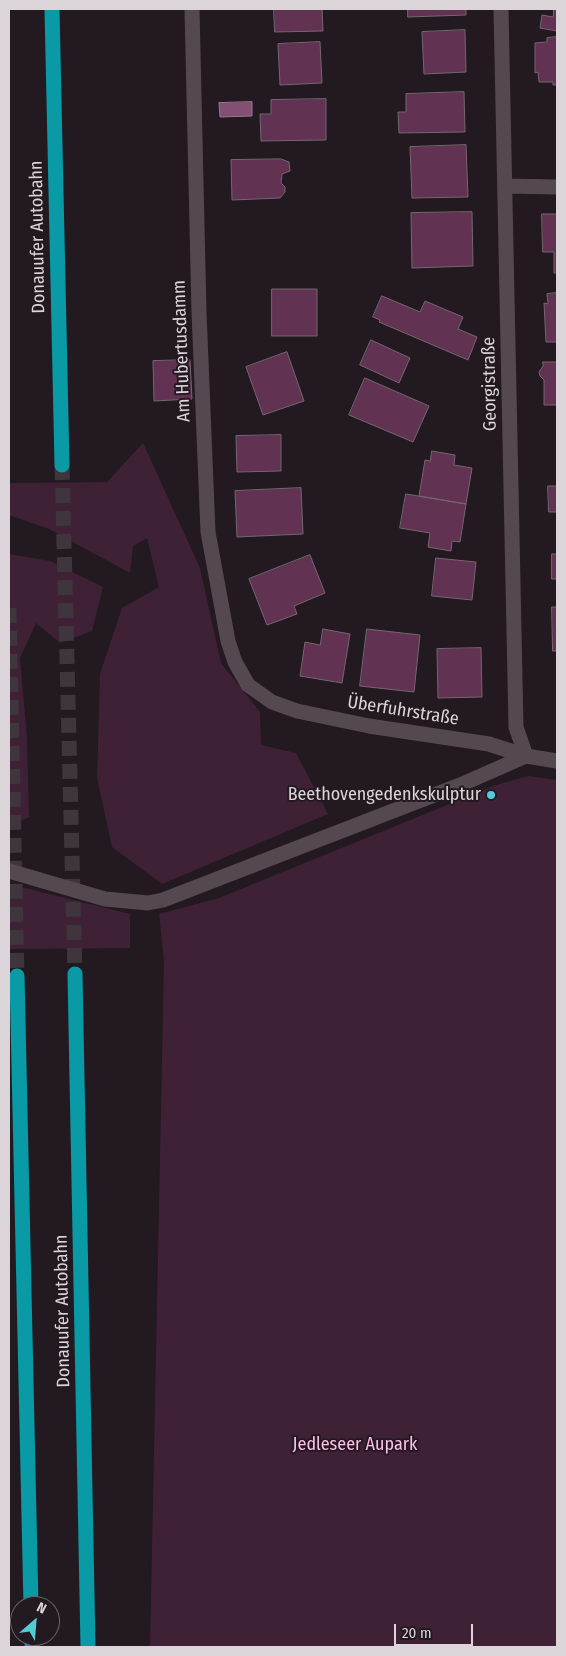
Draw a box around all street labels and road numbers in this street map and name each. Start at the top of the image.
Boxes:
street label: Donauufer Autobahn [26,160,50,314]
street label: Am Hubertusdamm [169,280,195,422]
street label: Georgistraße [478,337,502,431]
street label: Überfuhrstraße [346,692,460,730]
street label: Donauufer Autobahn [51,1234,75,1388]

